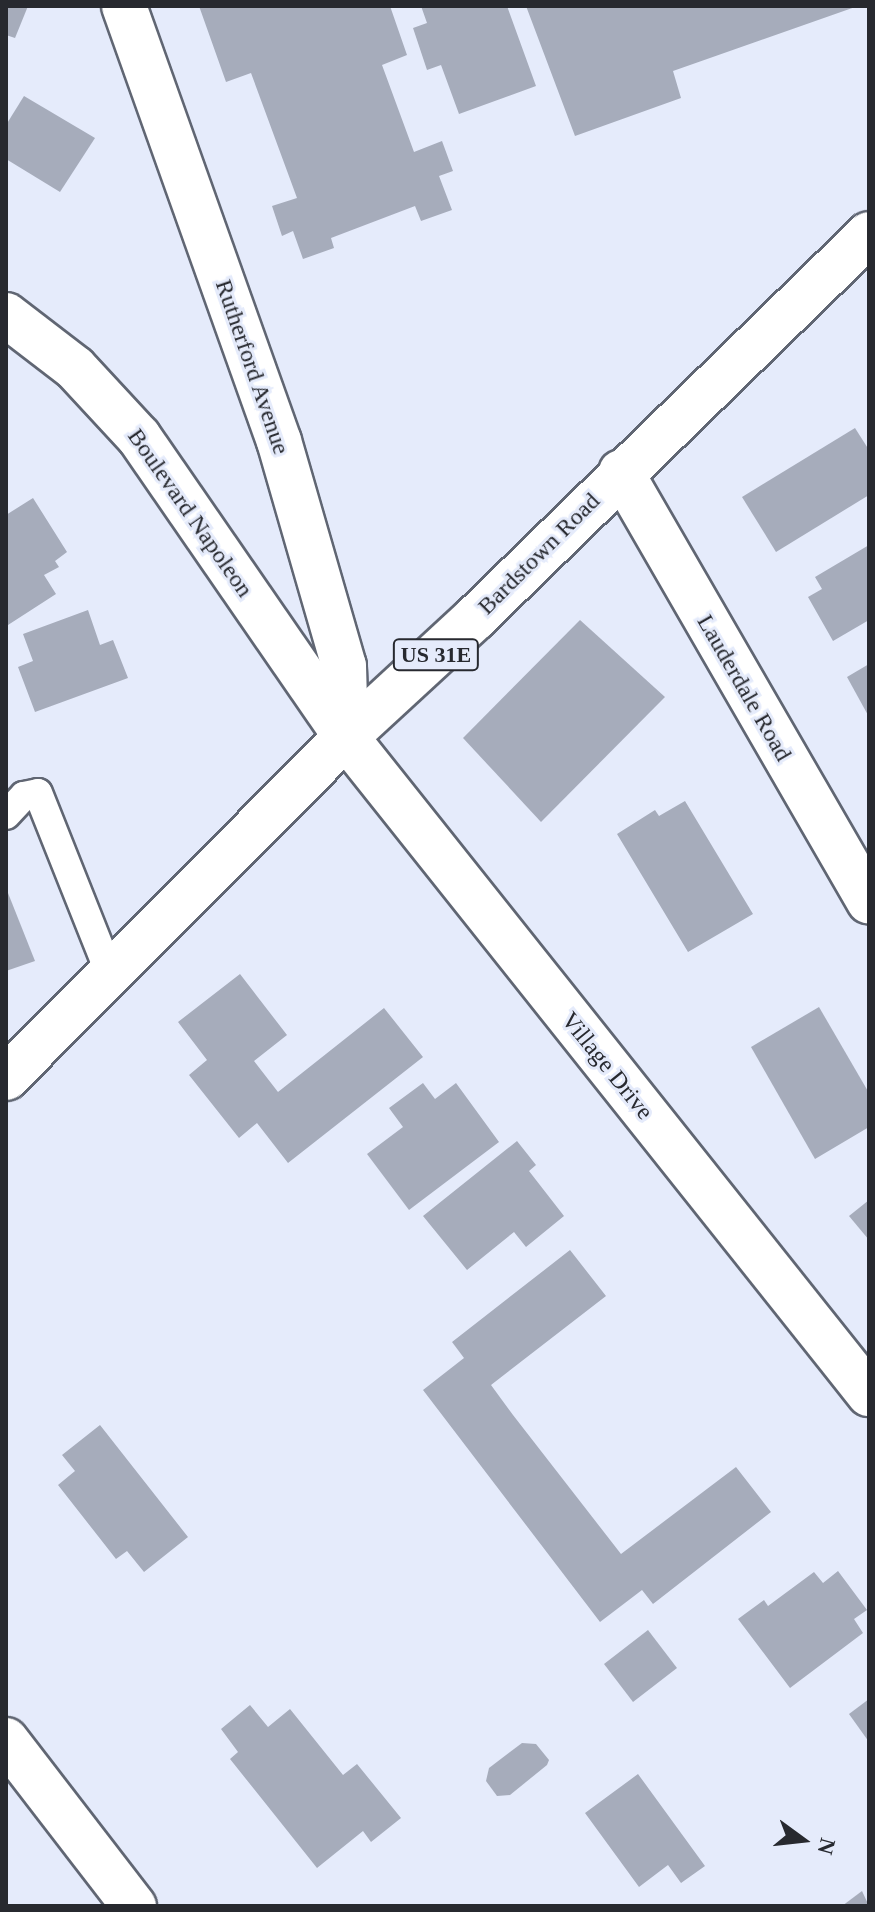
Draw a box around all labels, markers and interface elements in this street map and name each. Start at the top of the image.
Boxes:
street label: Rutherford Avenue [208,275,296,459]
street label: Boulevard Napoleon [121,423,259,603]
street label: Bardstown Road [472,487,606,621]
street label: Lauderdale Road [690,610,798,766]
road number: US 31E [392,637,480,673]
street label: Village Drive [555,1006,659,1126]
north arrow [763,1800,843,1880]
text: N [813,1835,841,1857]

